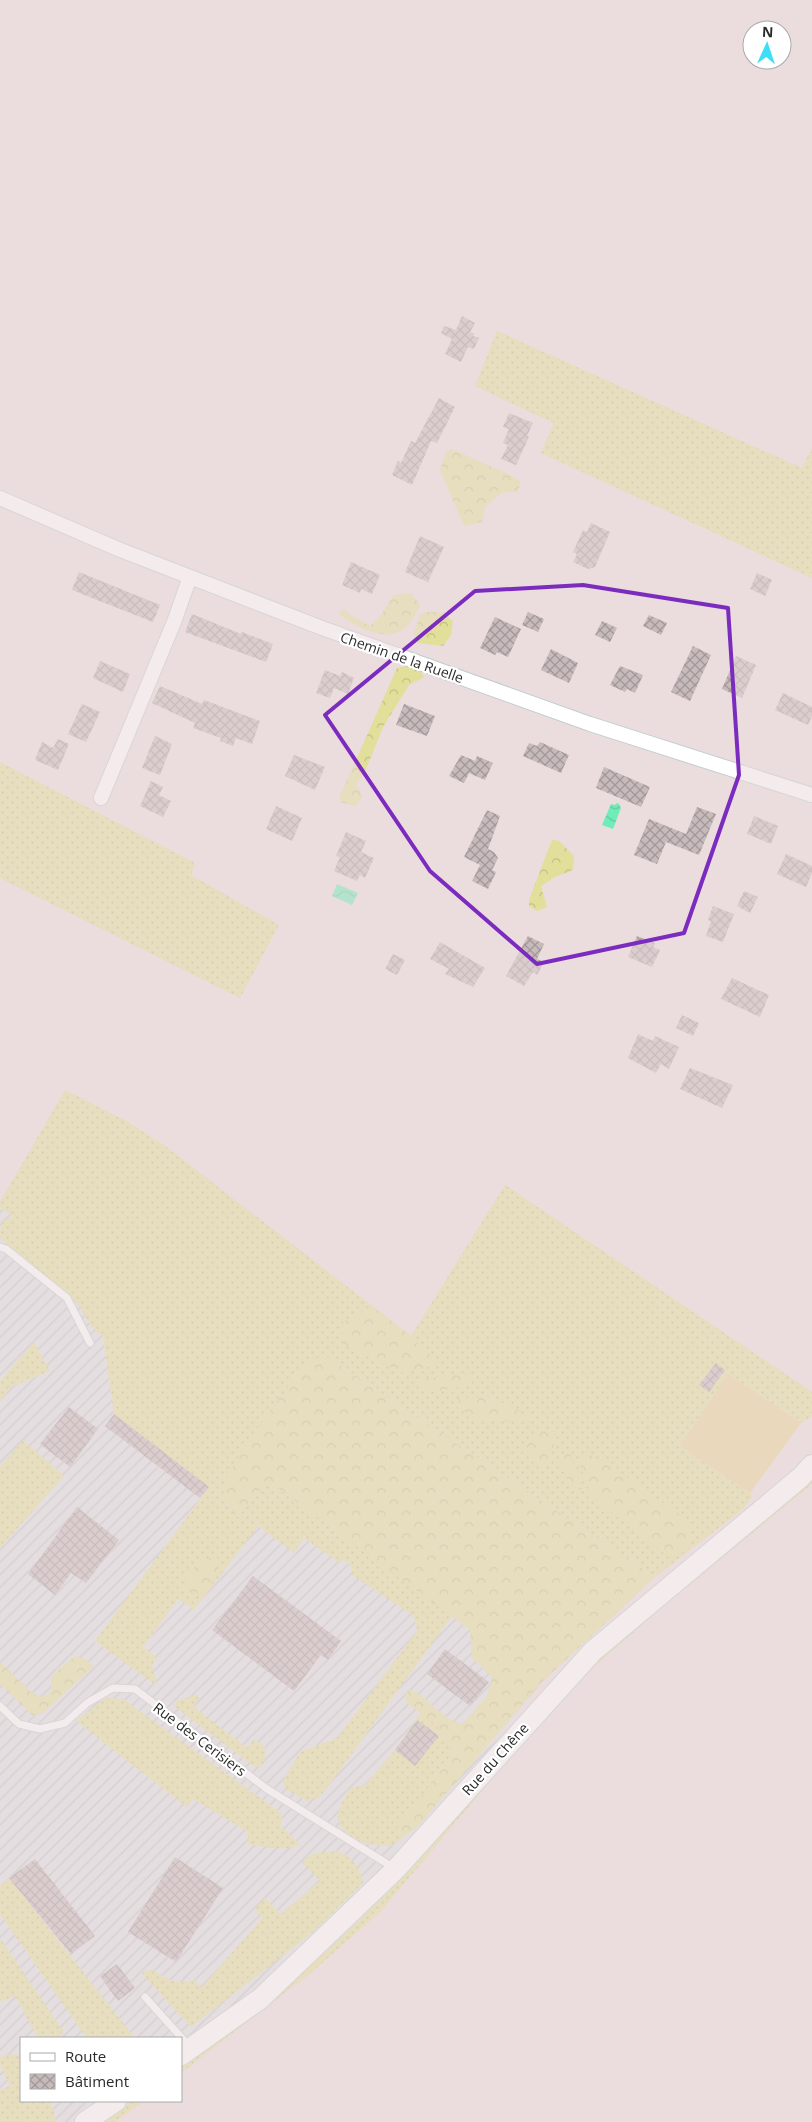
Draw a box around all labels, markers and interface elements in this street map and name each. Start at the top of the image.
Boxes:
north arrow [742,20,792,70]
text: N [762,22,774,41]
street label: Chemin de la Ruelle [338,627,466,687]
street label: Rue des Cerisiers [150,1698,251,1780]
street label: Rue du Chêne [457,1719,533,1799]
legend [20,2037,182,2102]
text: Route [65,2046,106,2066]
text: Bâtiment [65,2071,129,2091]

